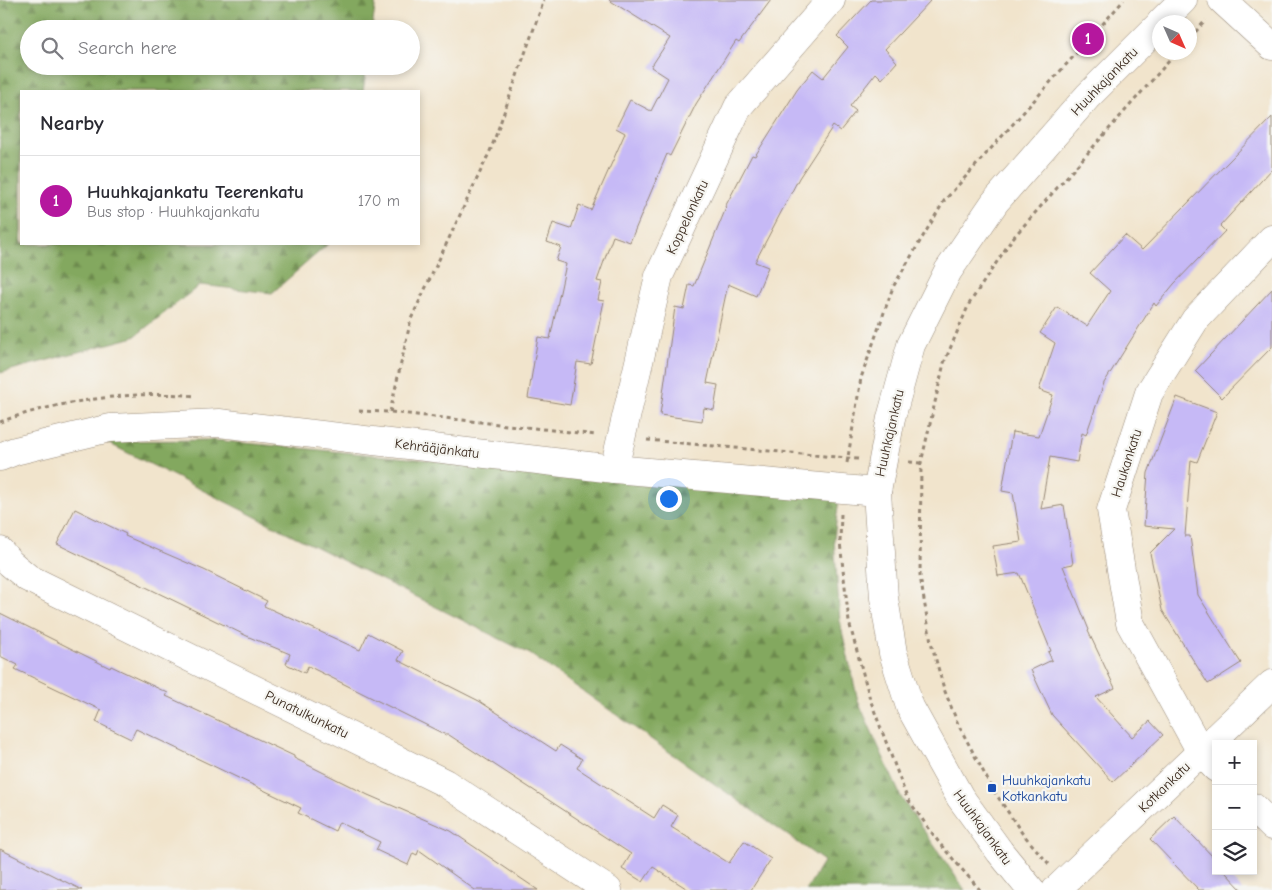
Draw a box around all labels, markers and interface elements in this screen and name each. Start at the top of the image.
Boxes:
north arrow [1152,15,1197,60]
search box [20,20,420,75]
pin: 1 [1072,20,1104,58]
icon: search [38,34,66,62]
text: Search here [78,37,177,59]
street label: Huuhkajankatu [1067,44,1141,119]
text: Nearby [40,111,104,135]
street label: Koppelonkatu [663,177,712,257]
text: Huuhkajankatu Teerenkatu [87,181,304,203]
text: 1 [53,192,59,210]
text: 170 m [358,192,400,210]
text: Bus stop · Huuhkajankatu [87,203,260,221]
street label: Huuhkajankatu [871,388,908,478]
street label: Haukankatu [1107,427,1146,499]
street label: Kehrääjänkatu [394,435,480,462]
your location [656,486,682,512]
street label: Punatulkunkatu [262,687,351,742]
map controls [1212,740,1257,875]
button: + [1212,740,1257,785]
street label: Kotkankatu [1135,759,1194,816]
place label: Huuhkajankatu Kotkankatu [1002,772,1091,805]
marker: Huuhkajankatu Kotkankatu [986,782,998,794]
button: − [1212,785,1257,830]
street label: Huuhkajankatu [950,786,1016,868]
button: layers [1212,830,1257,875]

